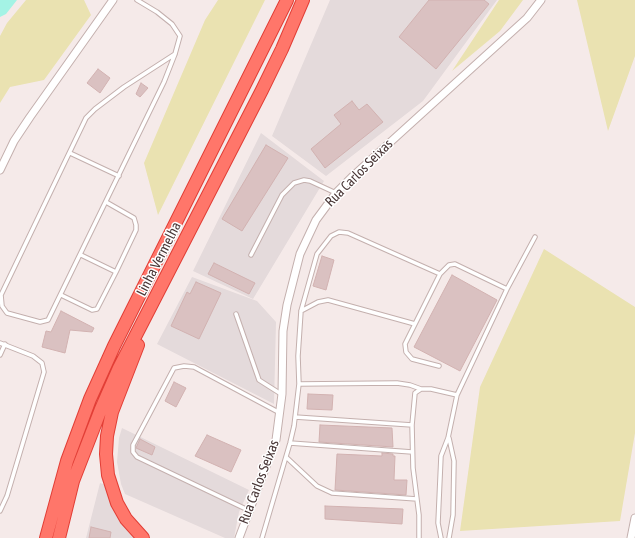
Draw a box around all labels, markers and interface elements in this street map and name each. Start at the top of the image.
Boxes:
street label: Rua Carlos Seixas [322,136,396,210]
street label: Linha Vermelha [133,219,185,299]
street label: Rua Carlos Seixas [235,438,283,526]

